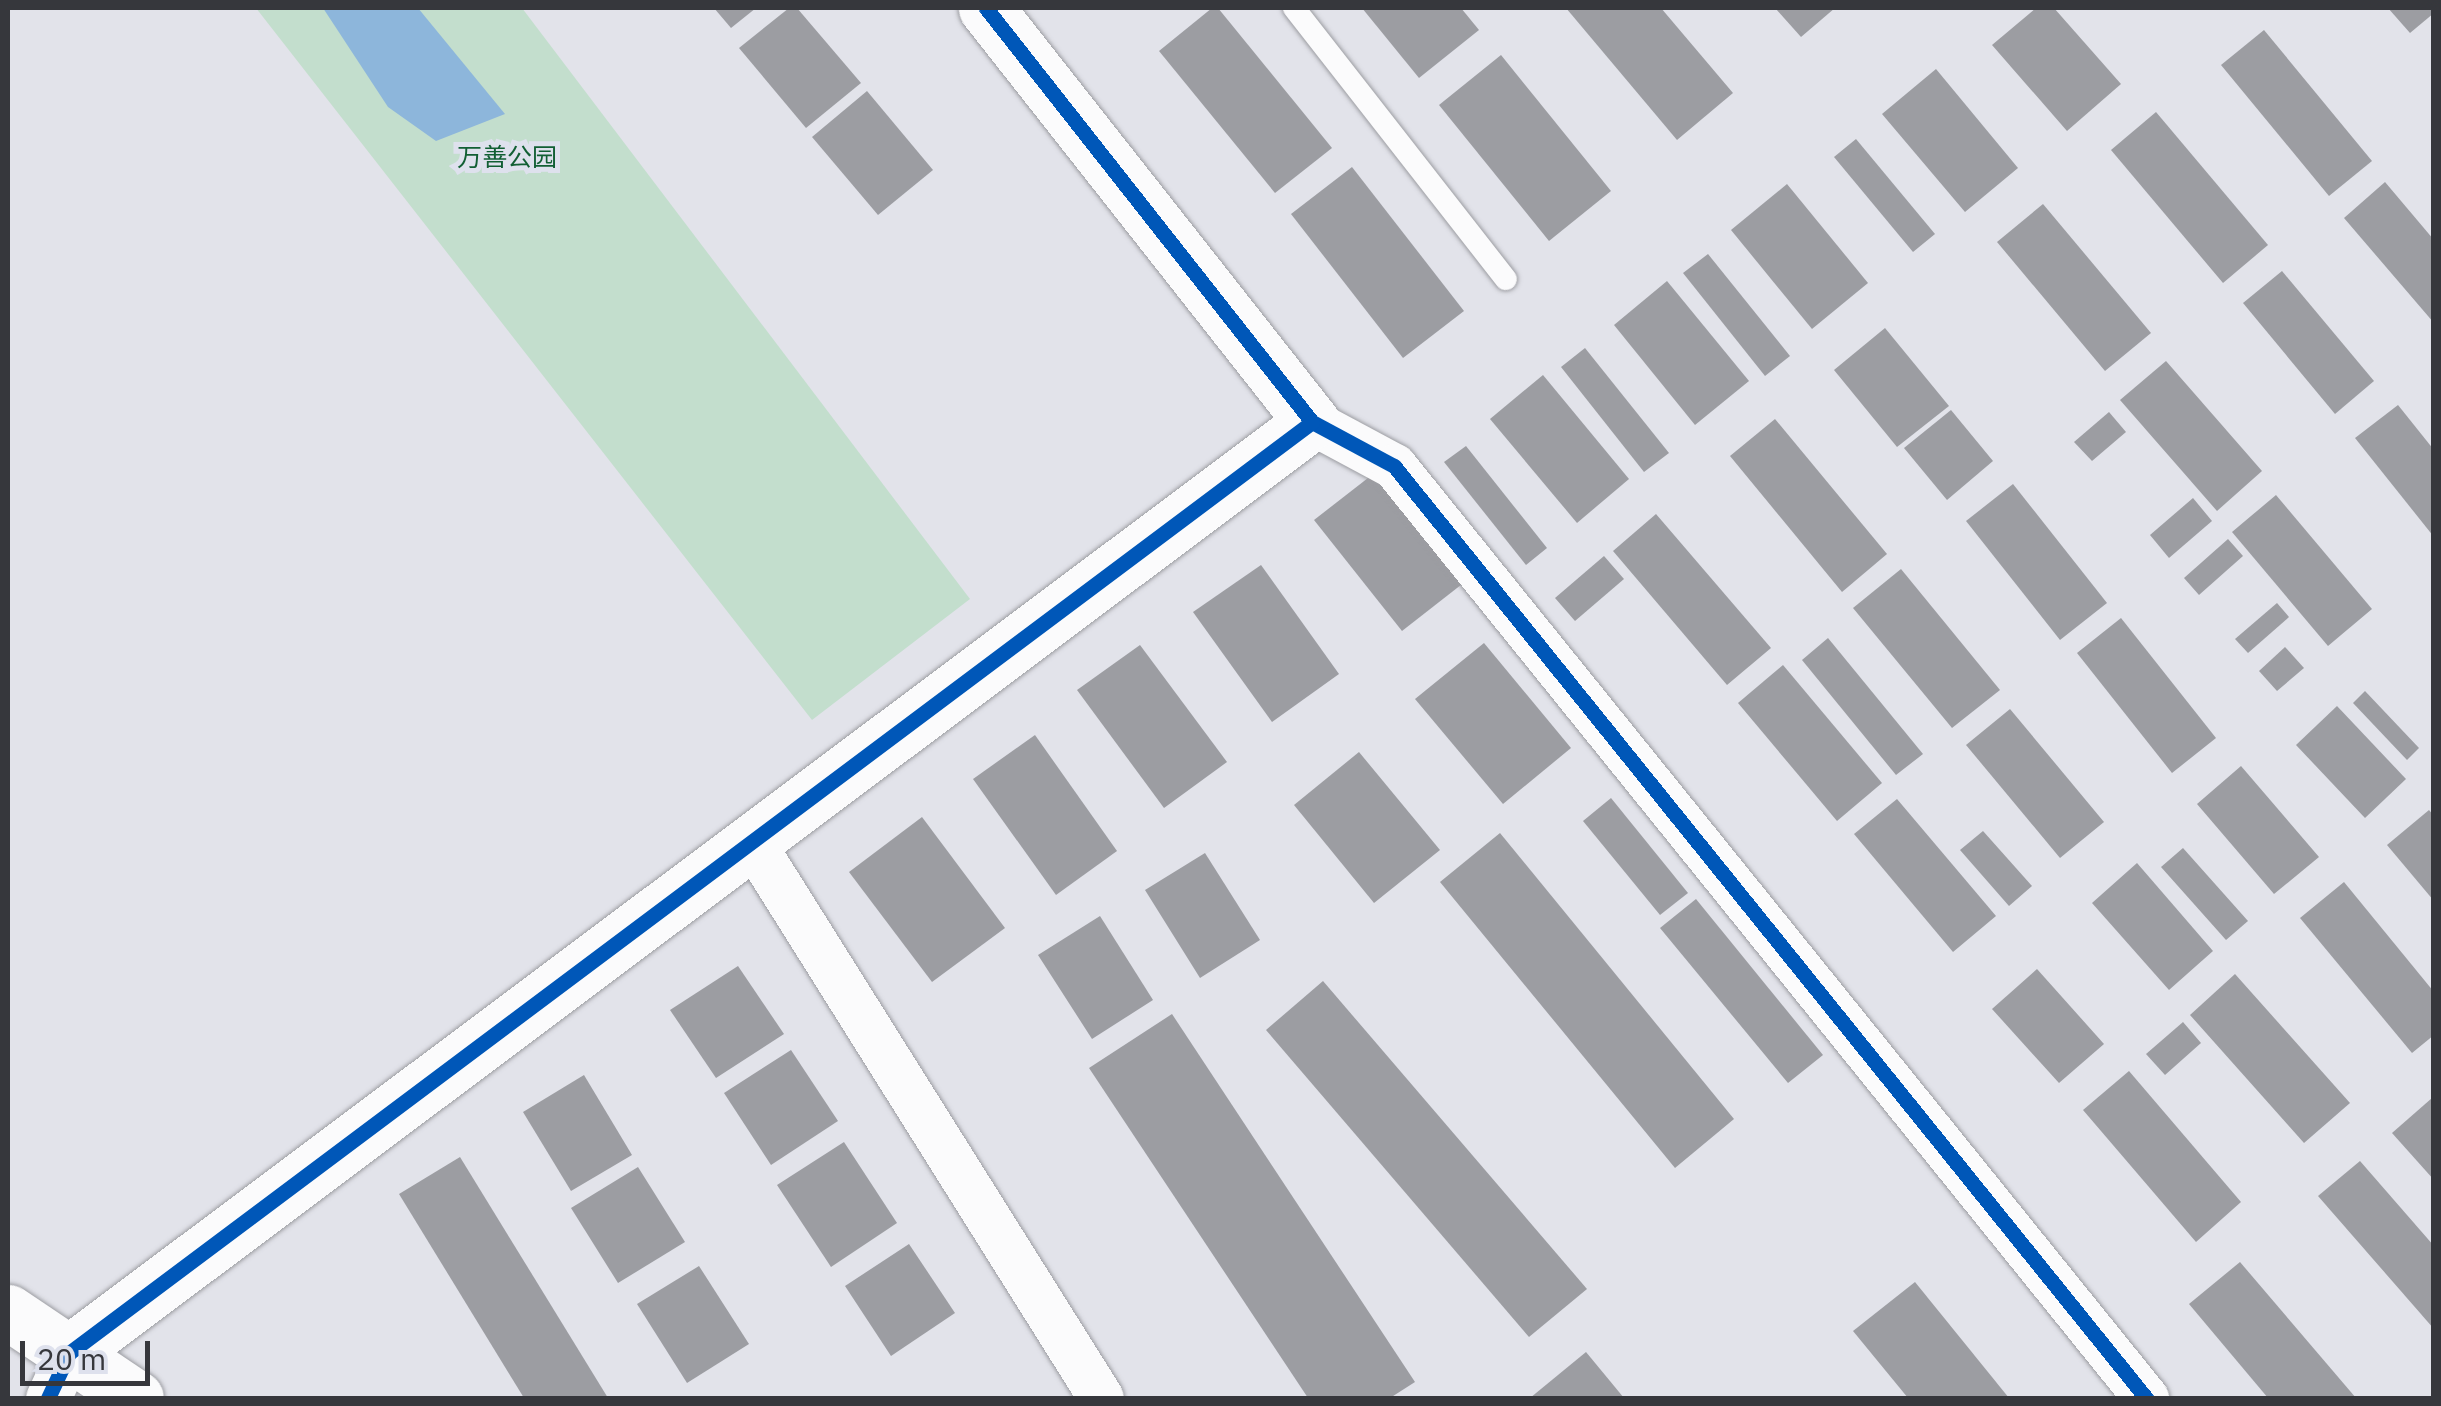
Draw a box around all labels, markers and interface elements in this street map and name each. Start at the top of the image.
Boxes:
park label: 万善公园 [457,142,557,172]
scale bar [25,1321,155,1383]
text: 20 m [37,1339,106,1378]

